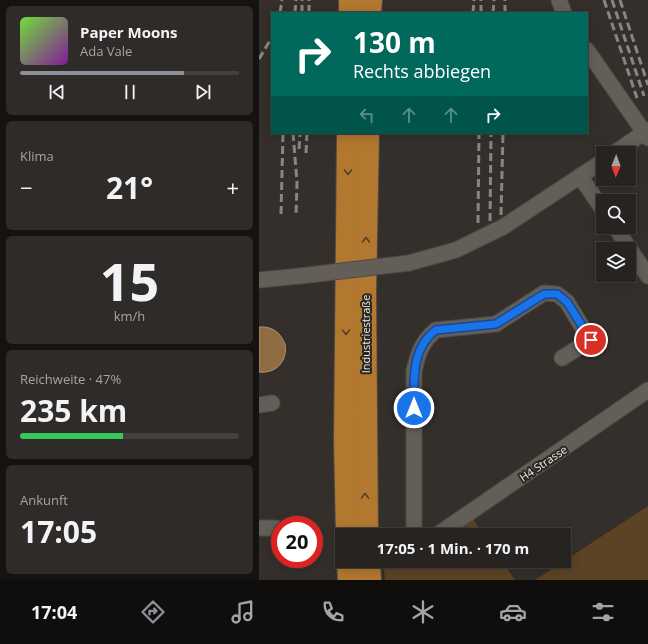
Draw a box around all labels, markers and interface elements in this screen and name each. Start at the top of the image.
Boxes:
text: Paper Moons [80,22,178,42]
text: 130 m [353,23,436,61]
icon: right [287,28,339,80]
text: Ada Vale [80,42,132,60]
text: Rechts abbiegen [353,59,491,83]
icon: previous [46,81,68,103]
icon: pause [119,81,141,103]
icon: next [192,81,214,103]
icon: left [356,104,378,126]
icon: ahead [398,104,420,126]
icon: ahead [440,104,462,126]
icon: right [482,104,504,126]
north arrow [596,146,636,186]
map controls [596,146,636,282]
text: Klima [20,147,54,165]
text: 21° [106,167,153,208]
one-way arrow [344,169,352,175]
text: − [20,172,33,202]
text: + [226,172,239,202]
button: search [596,194,636,234]
one-way arrow [362,237,370,243]
button: layers [596,242,636,282]
text: 15 [100,245,159,316]
street label: Industriestraße [358,295,373,373]
text: km/h [114,307,145,325]
pin [574,323,608,357]
one-way arrow [342,329,350,335]
icon: arrive [580,329,602,351]
text: Reichweite · 47% [20,370,121,388]
position arrow [393,387,435,429]
text: 235 km [20,390,127,431]
street label: H4 Strasse [516,442,570,484]
text: Ankunft [20,491,68,509]
one-way arrow [361,493,369,499]
text: 17:05 [20,511,97,552]
speed limit sign: 20 [271,516,323,568]
text: 17:05 · 1 Min. · 170 m [377,538,529,558]
icon: directions [139,598,167,626]
icon: music [229,598,257,626]
icon: phone [319,598,347,626]
icon: climate [409,598,437,626]
icon: car [499,598,527,626]
icon: filters [589,598,617,626]
text: 17:04 [31,600,77,624]

